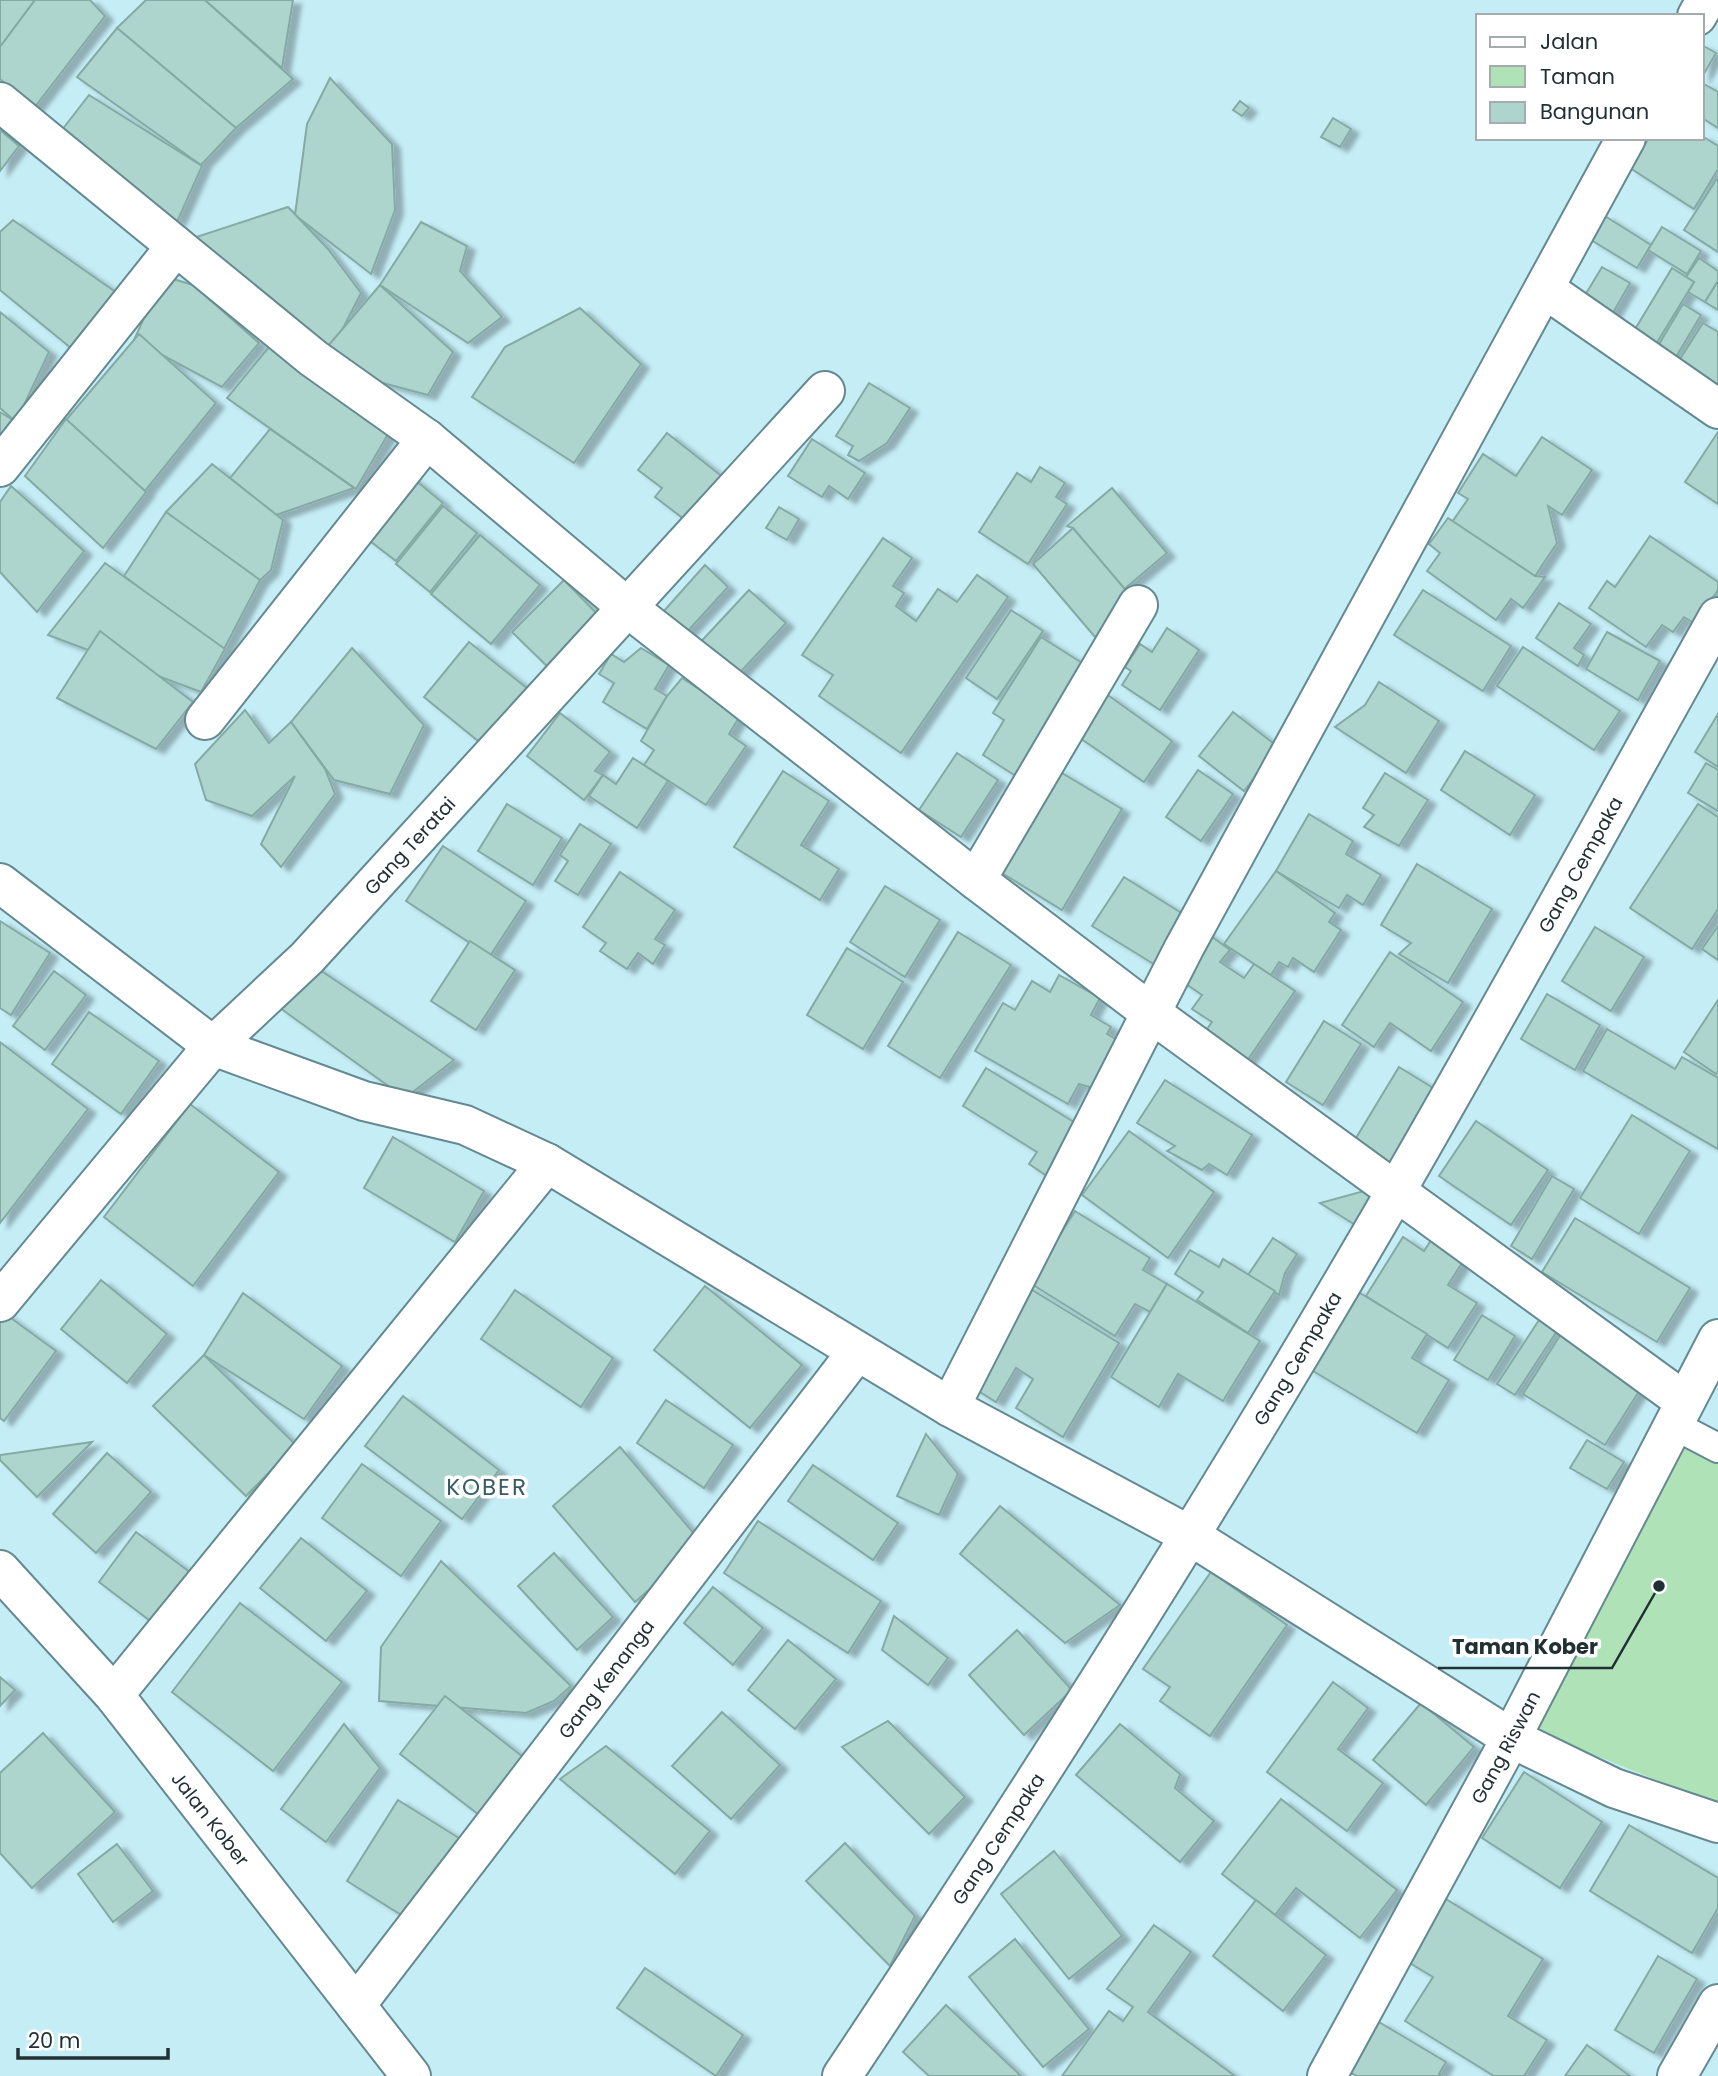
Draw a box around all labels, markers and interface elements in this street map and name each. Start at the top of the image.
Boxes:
legend [1476,14,1704,140]
text: Jalan [1540,27,1598,56]
text: Taman [1540,62,1615,91]
text: Bangunan [1540,97,1649,126]
street label: Gang Teratai [358,791,462,901]
street label: Gang Cempaka [1531,792,1629,938]
street label: Gang Cempaka [1247,1286,1348,1431]
district label: KOBER [446,1471,528,1503]
street label: Gang Kenanga [552,1614,661,1744]
callout: Taman Kober [1438,1626,1612,1668]
text: Taman Kober [1452,1632,1598,1661]
street label: Gang Riswan [1464,1686,1547,1809]
street label: Jalan Kober [165,1766,256,1872]
street label: Gang Cempaka [945,1767,1051,1910]
scale bar [18,2016,168,2060]
text: 20 m [28,2026,81,2055]

